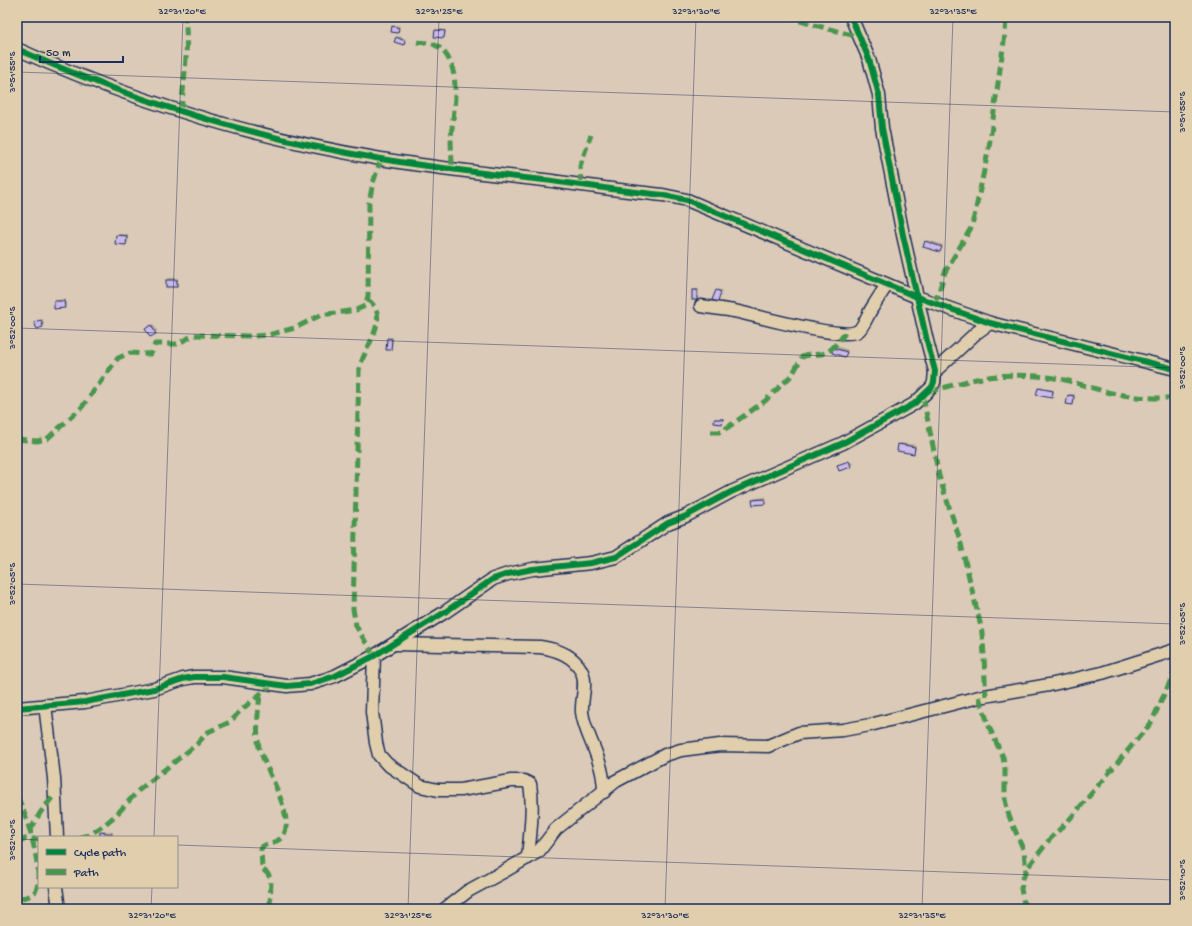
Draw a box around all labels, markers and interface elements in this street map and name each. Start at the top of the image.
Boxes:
text: 32°31'20"E [157,6,206,18]
text: 32°31'25"E [415,6,463,18]
text: 32°31'30"E [671,6,721,18]
text: 32°31'35"E [928,6,977,18]
scale bar [40,38,123,64]
text: 50 m [46,47,71,61]
text: 3°51'55"S [7,51,19,93]
text: 3°51'55"S [1177,91,1189,133]
text: 3°52'00"S [7,306,19,350]
text: 3°52'00"S [1177,346,1189,390]
text: 3°52'05"S [7,563,19,606]
text: 3°52'05"S [1177,603,1189,646]
text: 3°52'10"S [7,819,19,861]
legend [38,836,178,888]
text: Cycle path [74,847,127,861]
text: 3°52'10"S [1177,859,1189,901]
text: Path [73,867,99,881]
text: 32°31'20"E [127,910,176,922]
text: 32°31'25"E [384,910,432,922]
text: 32°31'30"E [640,910,690,922]
text: 32°31'35"E [897,910,946,922]

